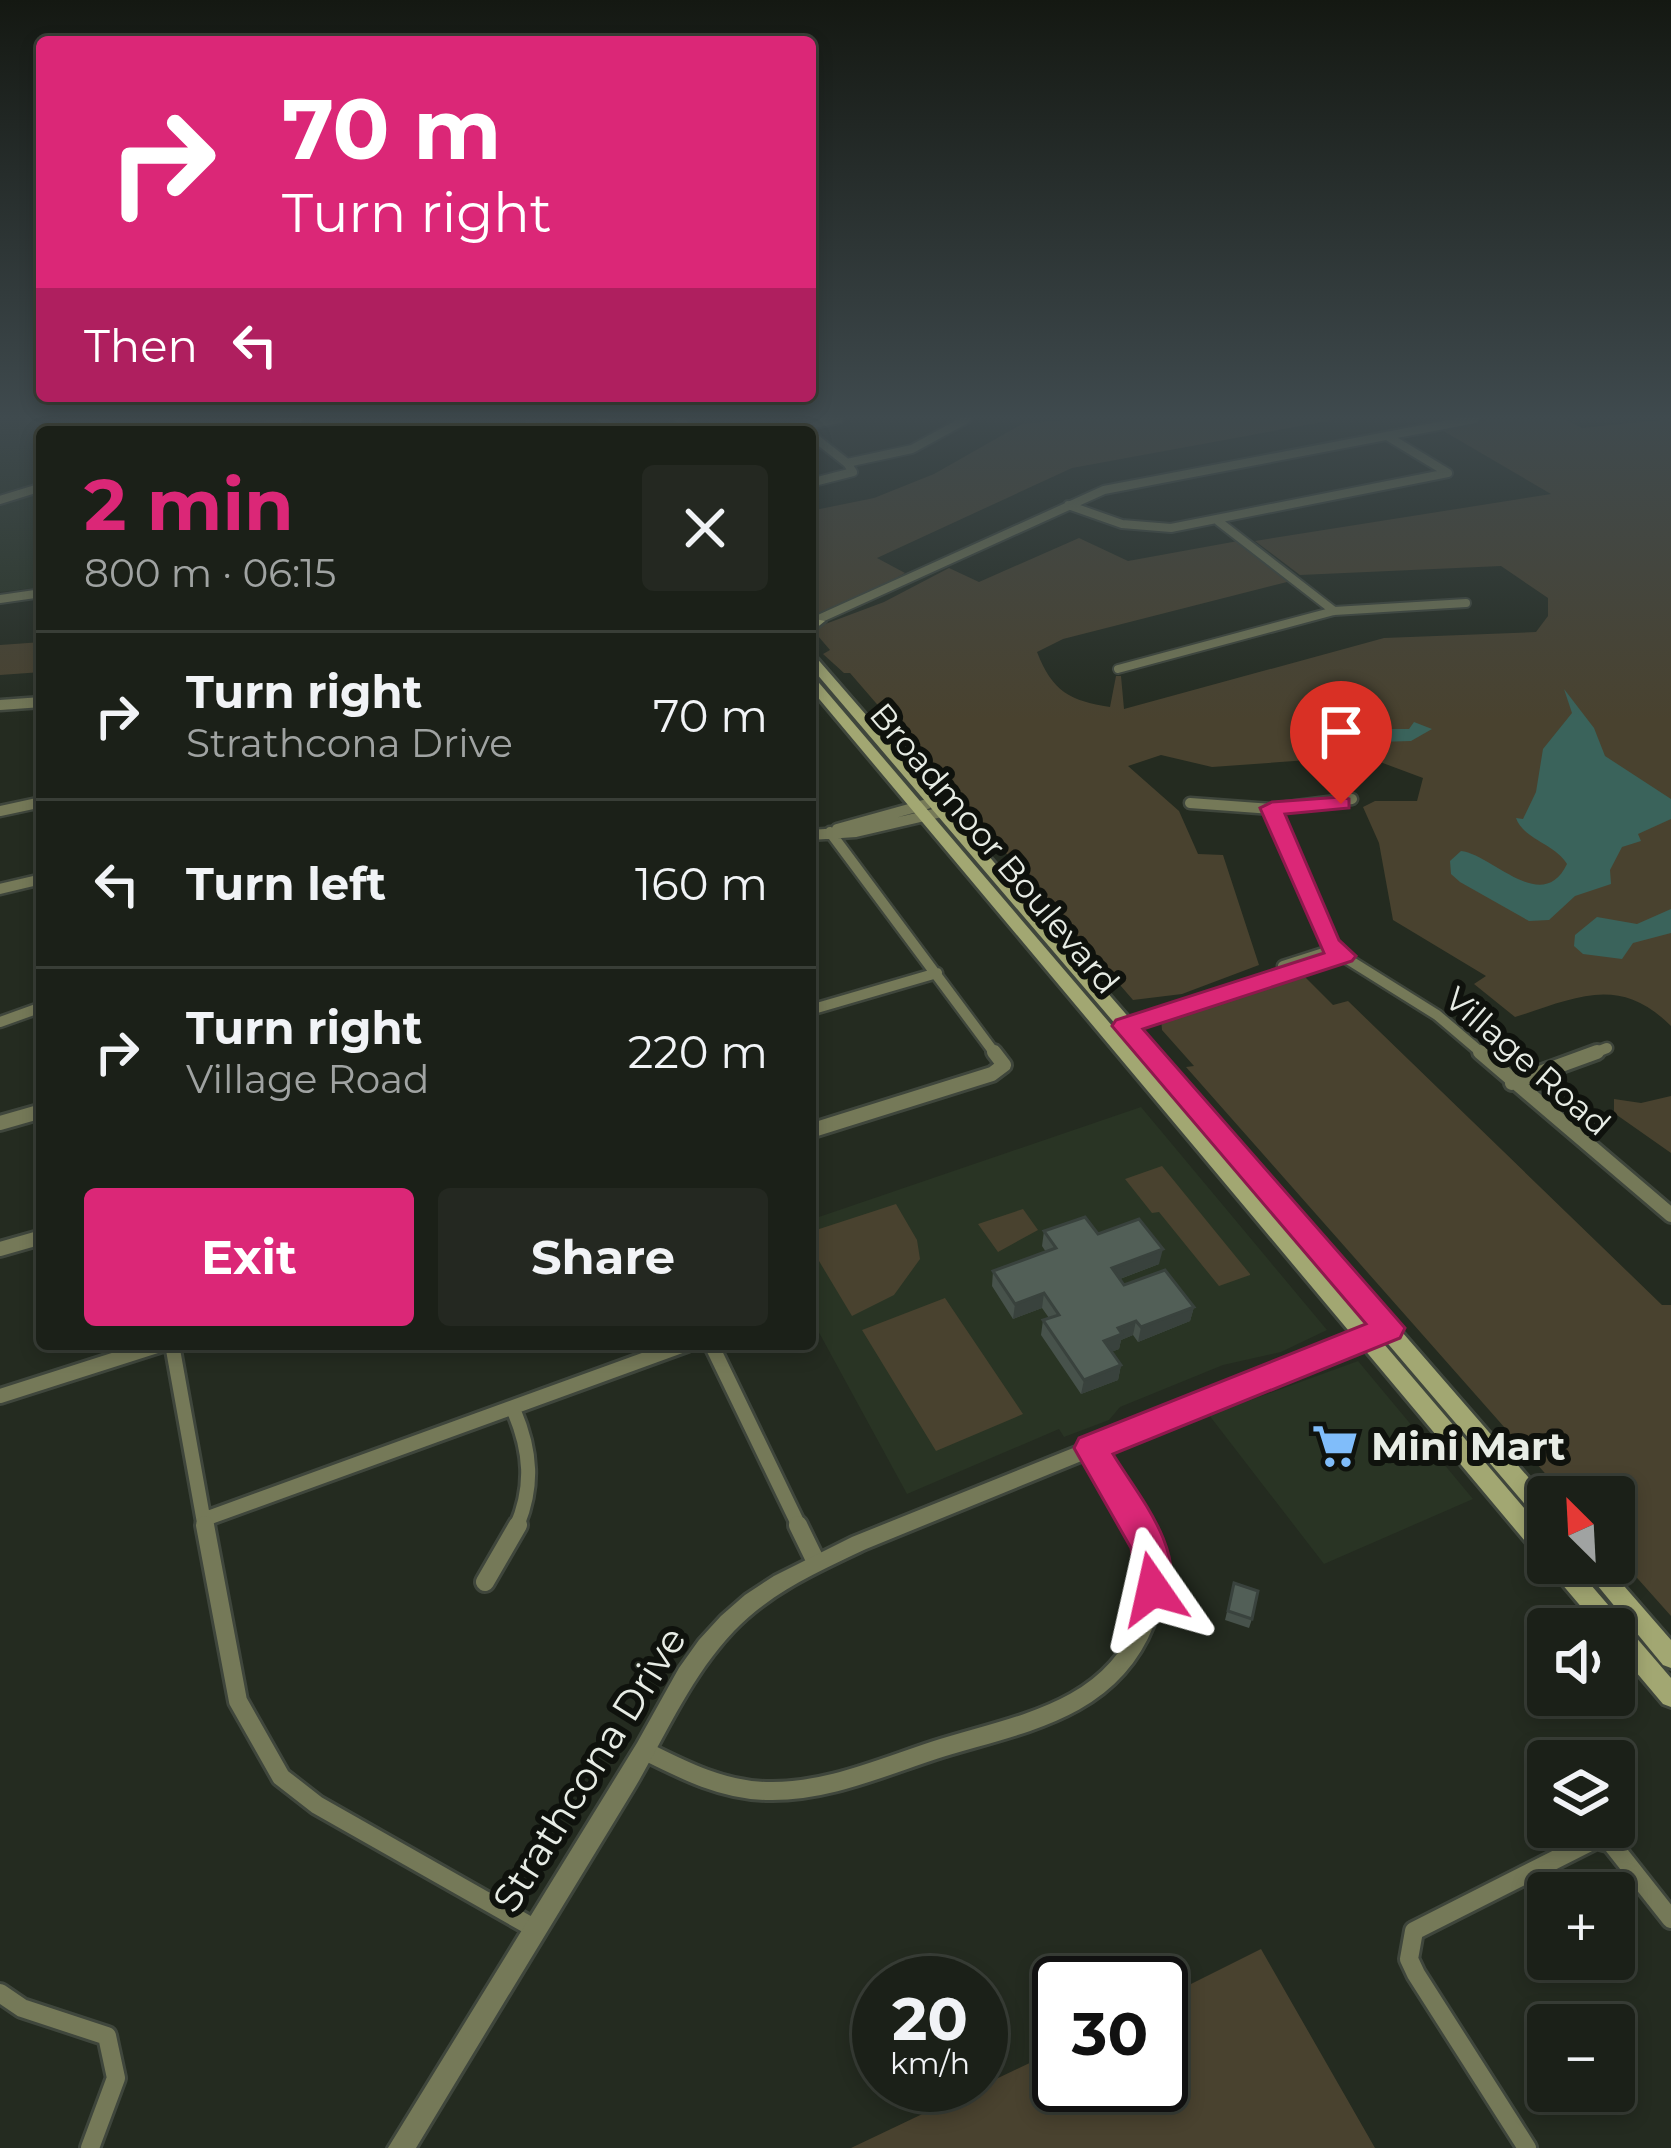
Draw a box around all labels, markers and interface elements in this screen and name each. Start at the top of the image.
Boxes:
text: 70 m [282,78,501,180]
icon: right [84,84,240,240]
text: Turn right [282,180,552,246]
icon: left [222,312,288,378]
text: Then [84,318,198,373]
text: 2 min [84,460,294,548]
button: close [642,465,768,591]
text: 800 m · 06:15 [84,549,336,597]
text: Turn right [186,664,422,719]
pin [1290,681,1392,804]
icon: right [84,683,150,749]
text: 70 m [653,688,768,743]
street label: Broadmoor Boulevard [862,695,1128,1001]
icon: arrive [1308,699,1374,765]
text: Strathcona Drive [186,719,513,767]
icon: left [84,851,150,917]
text: Turn left [186,856,386,911]
text: 160 m [635,856,768,911]
street label: Village Road [1437,978,1619,1144]
text: Turn right [186,1000,422,1055]
icon: right [84,1019,150,1085]
text: 220 m [628,1024,768,1079]
text: Village Road [186,1055,429,1103]
button: Exit [84,1188,414,1326]
button: Share [438,1188,768,1326]
supermarket icon: Mini Mart [1310,1421,1360,1471]
place label: Mini Mart [1371,1422,1565,1470]
north arrow [1527,1476,1635,1584]
map controls [1527,1476,1635,2112]
position arrow [1090,1526,1216,1652]
button: sound [1527,1608,1635,1716]
street label: Strathcona Drive [482,1618,696,1920]
button: layers [1527,1740,1635,1848]
button: + [1527,1872,1635,1980]
speed limit sign: 30 [1032,1956,1188,2112]
text: 20 [892,1982,968,2055]
button: − [1527,2004,1635,2112]
text: km/h [890,2045,970,2082]

